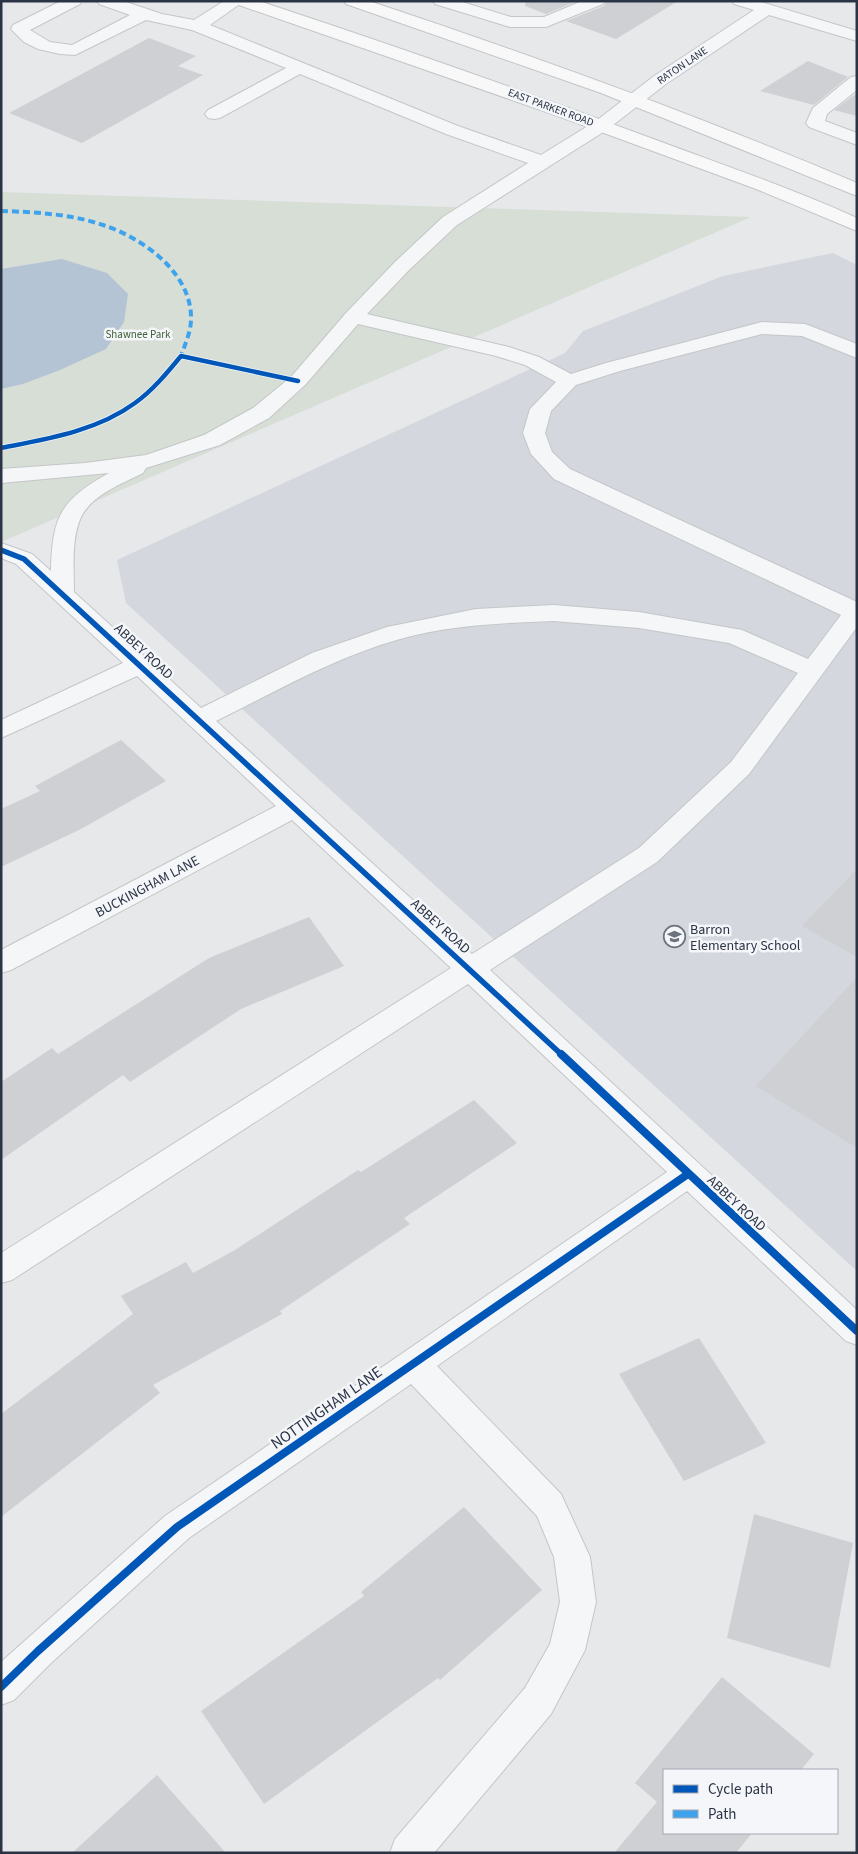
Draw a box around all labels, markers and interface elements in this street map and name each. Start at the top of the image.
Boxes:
street label: RATON LANE [654,43,711,88]
street label: EAST PARKER ROAD [506,85,596,130]
park label: Shawnee Park [105,327,171,342]
street label: ABBEY ROAD [109,619,177,684]
street label: BUCKINGHAM LANE [92,851,203,923]
street label: ABBEY ROAD [406,894,475,959]
place label: Barron Elementary School [690,920,801,956]
school or university icon: Barron Elementary School [662,925,686,949]
street label: ABBEY ROAD [702,1171,770,1236]
street label: NOTTINGHAM LANE [266,1361,387,1455]
legend [663,1769,838,1834]
text: Cycle path [708,1779,773,1800]
text: Path [708,1804,736,1825]

